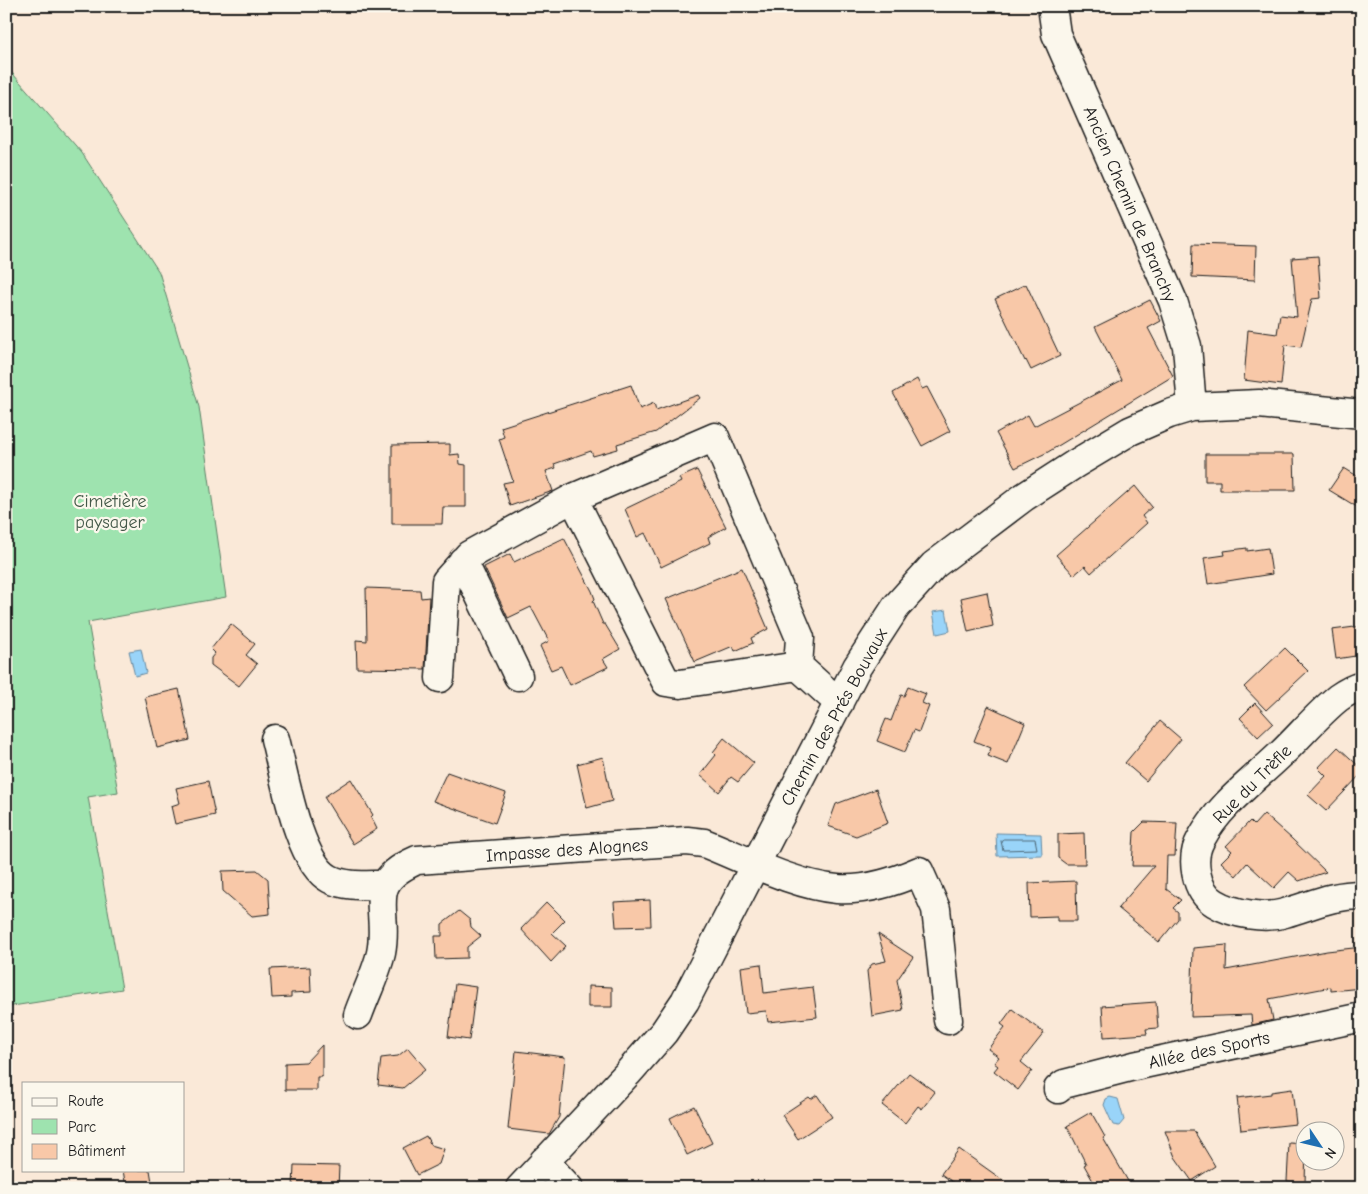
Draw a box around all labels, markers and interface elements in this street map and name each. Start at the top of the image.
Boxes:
street label: Ancien Chemin de Branchy [1079,103,1181,306]
park label: Cimetière paysager [73,491,147,533]
street label: Chemin des Prés Bouvaux [777,624,892,810]
street label: Rue du Trèfle [1209,741,1296,828]
street label: Impasse des Alognes [485,834,649,867]
street label: Allée des Sports [1147,1027,1272,1074]
legend [22,1082,185,1172]
text: Route [68,1092,104,1110]
text: Parc [68,1118,96,1136]
north arrow [1296,1122,1346,1172]
text: Bâtiment [68,1142,126,1160]
text: N [1321,1145,1340,1162]

